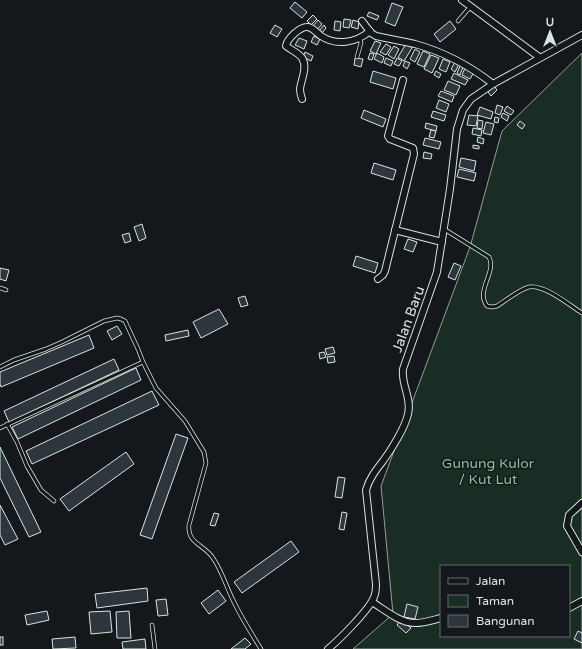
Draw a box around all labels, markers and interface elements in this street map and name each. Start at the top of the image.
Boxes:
north arrow [530,12,570,52]
text: U [546,16,554,29]
street label: Jalan Baru [389,284,428,355]
park label: Gunung Kulor / Kut Lut [442,455,535,488]
legend [440,565,570,637]
text: Jalan [476,574,505,588]
text: Taman [476,594,514,608]
text: Bangunan [476,614,535,628]

